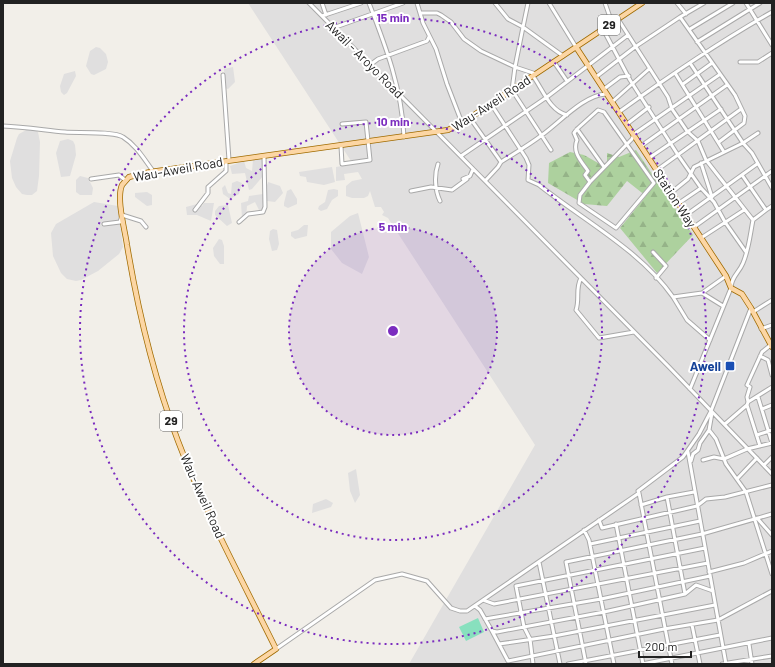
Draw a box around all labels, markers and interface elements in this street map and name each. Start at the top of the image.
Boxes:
text: 15 min [377,10,409,24]
road number: 29 [598,15,620,35]
street label: Awail - Aroyo Road [323,17,407,101]
street label: Wau-Aweil Road [449,72,533,134]
text: 10 min [376,114,410,128]
street label: Wau-Aweil Road [132,153,224,185]
street label: Station Way [650,166,700,230]
text: 5 min [379,219,407,233]
centre of rings [386,324,400,338]
place label: Aweil [690,358,721,374]
marker: Aweil [724,360,736,372]
road number: 29 [160,411,182,431]
street label: Wau-Aweil Road [177,451,229,541]
scale bar [639,633,691,659]
text: 200 m [645,639,677,653]

